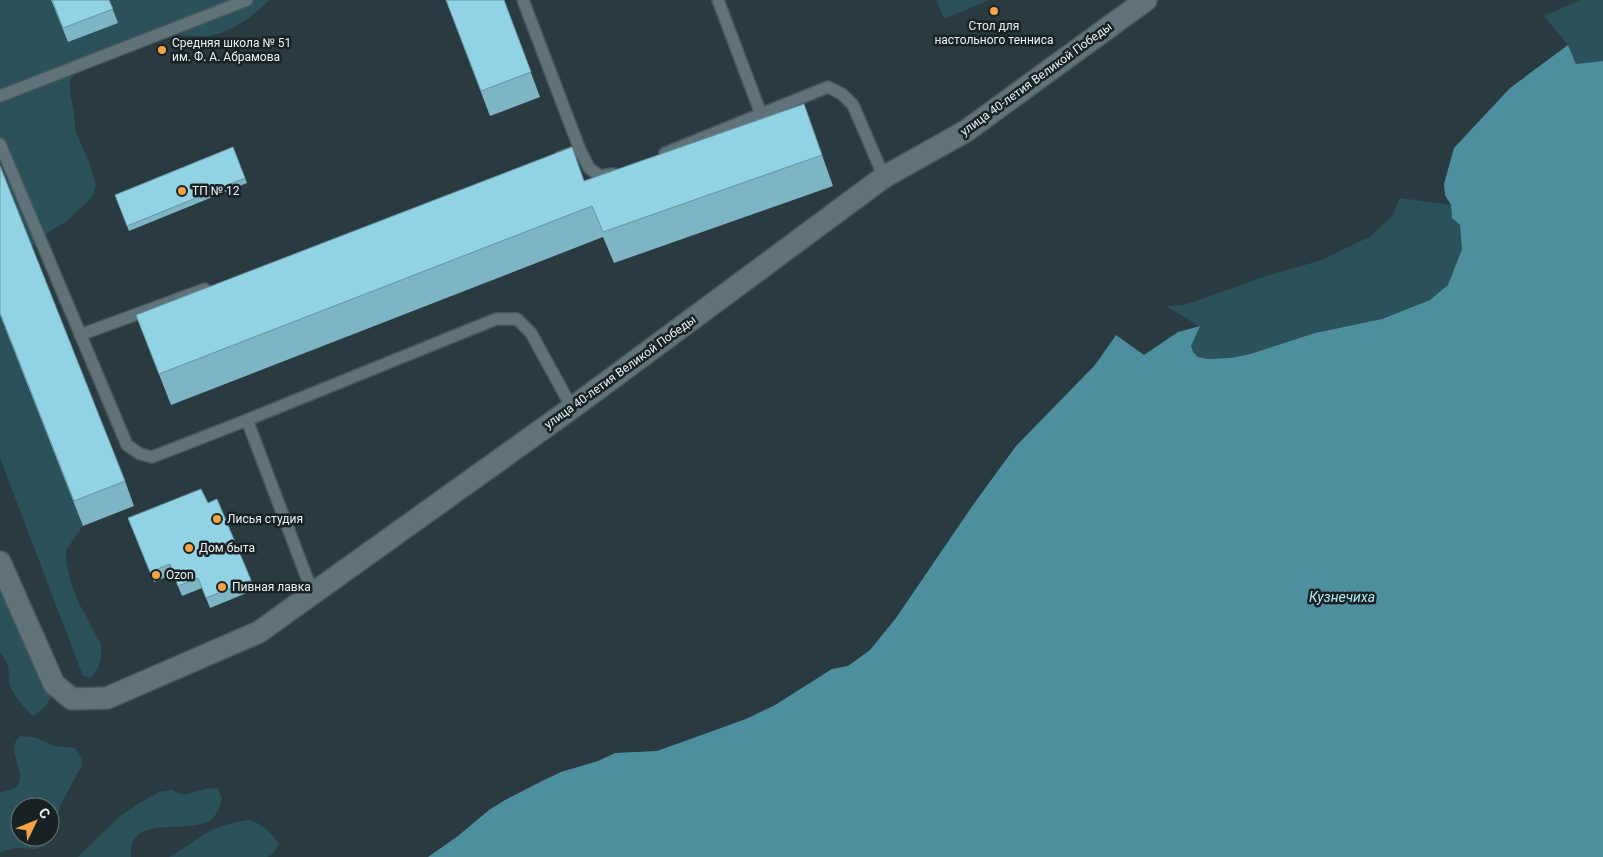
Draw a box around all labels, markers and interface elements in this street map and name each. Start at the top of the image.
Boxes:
marker: Стол для настольного тенниса [988,5,1000,17]
place label: Стол для настольного тенниса [934,19,1054,47]
street label: улица 40-летия Великой Победы [957,19,1115,139]
place label: Средняя школа № 51 им. Ф. А. Абрамова [172,36,291,64]
marker: Средняя школа № 51 им. Ф. А. Абрамова [156,44,168,56]
place label: ТП № 12 [192,184,240,198]
marker: ТП № 12 [176,185,188,197]
street label: улица 40-летия Великой Победы [541,312,699,432]
place label: Лисья студия [227,512,303,526]
marker: Лисья студия [211,513,223,525]
place label: Дом быта [199,541,255,555]
marker: Дом быта [183,542,195,554]
place label: Ozon [166,568,194,582]
marker: Ozon [150,569,162,581]
place label: Пивная лавка [232,580,311,594]
marker: Пивная лавка [216,581,228,593]
water label: Кузнечиха [1309,589,1375,605]
north arrow [10,797,60,847]
text: С [36,804,53,822]

